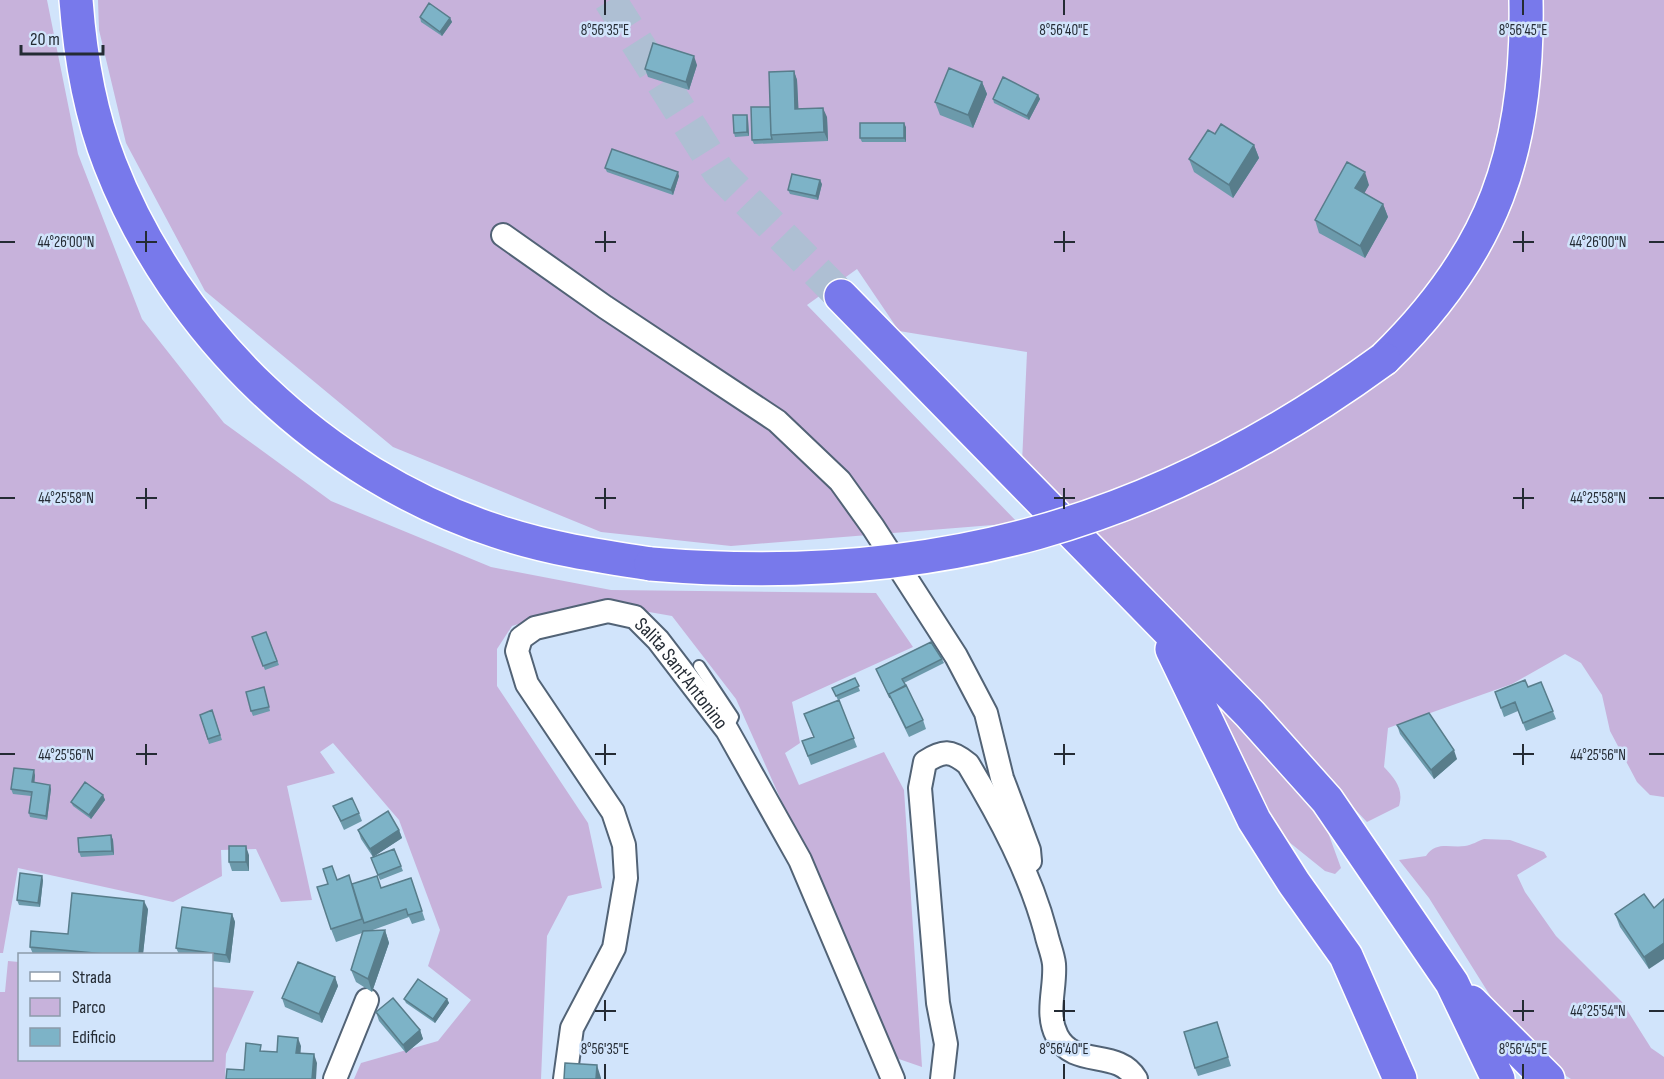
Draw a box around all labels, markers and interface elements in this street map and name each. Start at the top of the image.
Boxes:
scale bar [21,18,104,56]
text: 8°56'35"E [581,21,629,40]
text: 8°56'40"E [1039,21,1089,40]
text: 8°56'45"E [1499,21,1547,40]
text: 20 m [30,29,60,50]
text: 44°26'00"N [37,233,95,252]
text: 44°26'00"N [1569,233,1627,252]
text: 44°25'58"N [38,489,94,508]
text: 44°25'58"N [1570,489,1626,508]
street label: Salita Sant'Antonino [629,613,733,734]
text: 44°25'56"N [38,746,94,765]
text: 44°25'56"N [1570,746,1626,765]
legend [18,953,213,1061]
text: Strada [72,967,112,988]
text: Parco [72,997,106,1018]
text: 44°25'54"N [1570,1002,1626,1021]
text: Edificio [72,1027,116,1048]
text: 8°56'35"E [581,1040,629,1059]
text: 8°56'40"E [1039,1040,1089,1059]
text: 8°56'45"E [1499,1040,1547,1059]

